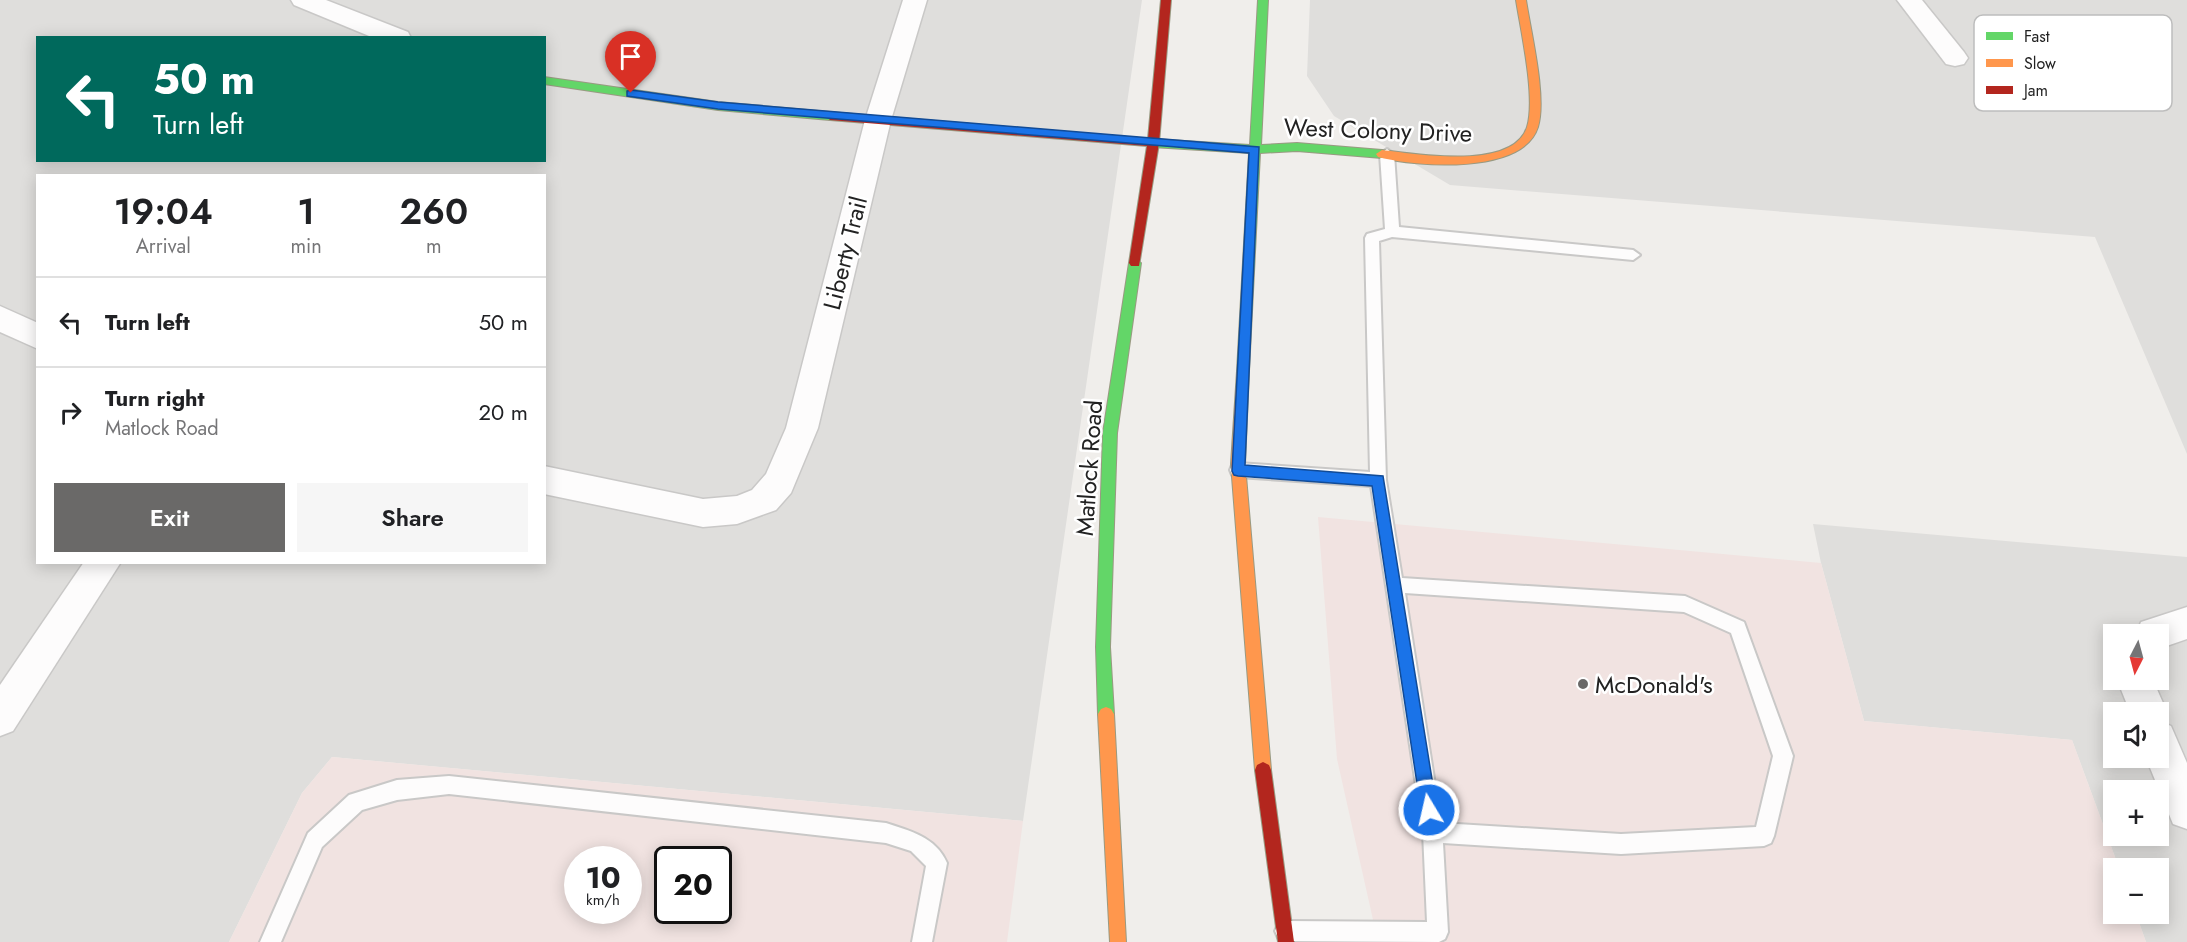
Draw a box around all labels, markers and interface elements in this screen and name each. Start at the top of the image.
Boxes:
legend [1974,15,2172,111]
text: Fast [2024,25,2050,48]
pin [605,31,656,93]
icon: arrive [614,40,647,73]
text: 50 m [153,49,255,110]
text: Slow [2024,52,2056,75]
icon: left [54,60,132,138]
text: Jam [2022,79,2048,102]
text: Turn left [153,105,243,144]
street label: West Colony Drive [1283,109,1473,151]
text: 19:04 [114,185,213,237]
text: 1 [297,185,315,237]
text: 260 [399,185,468,237]
street label: Liberty Trail [814,193,876,313]
text: Arrival [136,232,191,261]
text: min [290,232,322,261]
text: m [426,232,442,261]
icon: left [54,306,87,339]
text: Turn left [105,306,190,338]
text: 50 m [479,306,528,338]
text: Turn right [105,382,205,414]
icon: right [54,396,87,429]
text: 20 m [479,396,528,428]
street label: Matlock Road [1067,399,1111,537]
text: Matlock Road [105,414,219,443]
button: Exit [54,483,285,552]
button: Share [297,483,528,552]
north arrow [2103,624,2169,690]
map controls [2103,624,2169,924]
place label: McDonald's [1595,667,1713,702]
marker: McDonald's [1576,677,1590,691]
button: sound [2103,702,2169,768]
position arrow [1397,778,1461,842]
button: + [2103,780,2169,846]
speed limit sign: 20 [654,846,732,924]
text: 10 [585,856,621,899]
button: − [2103,858,2169,924]
text: km/h [586,889,620,911]

